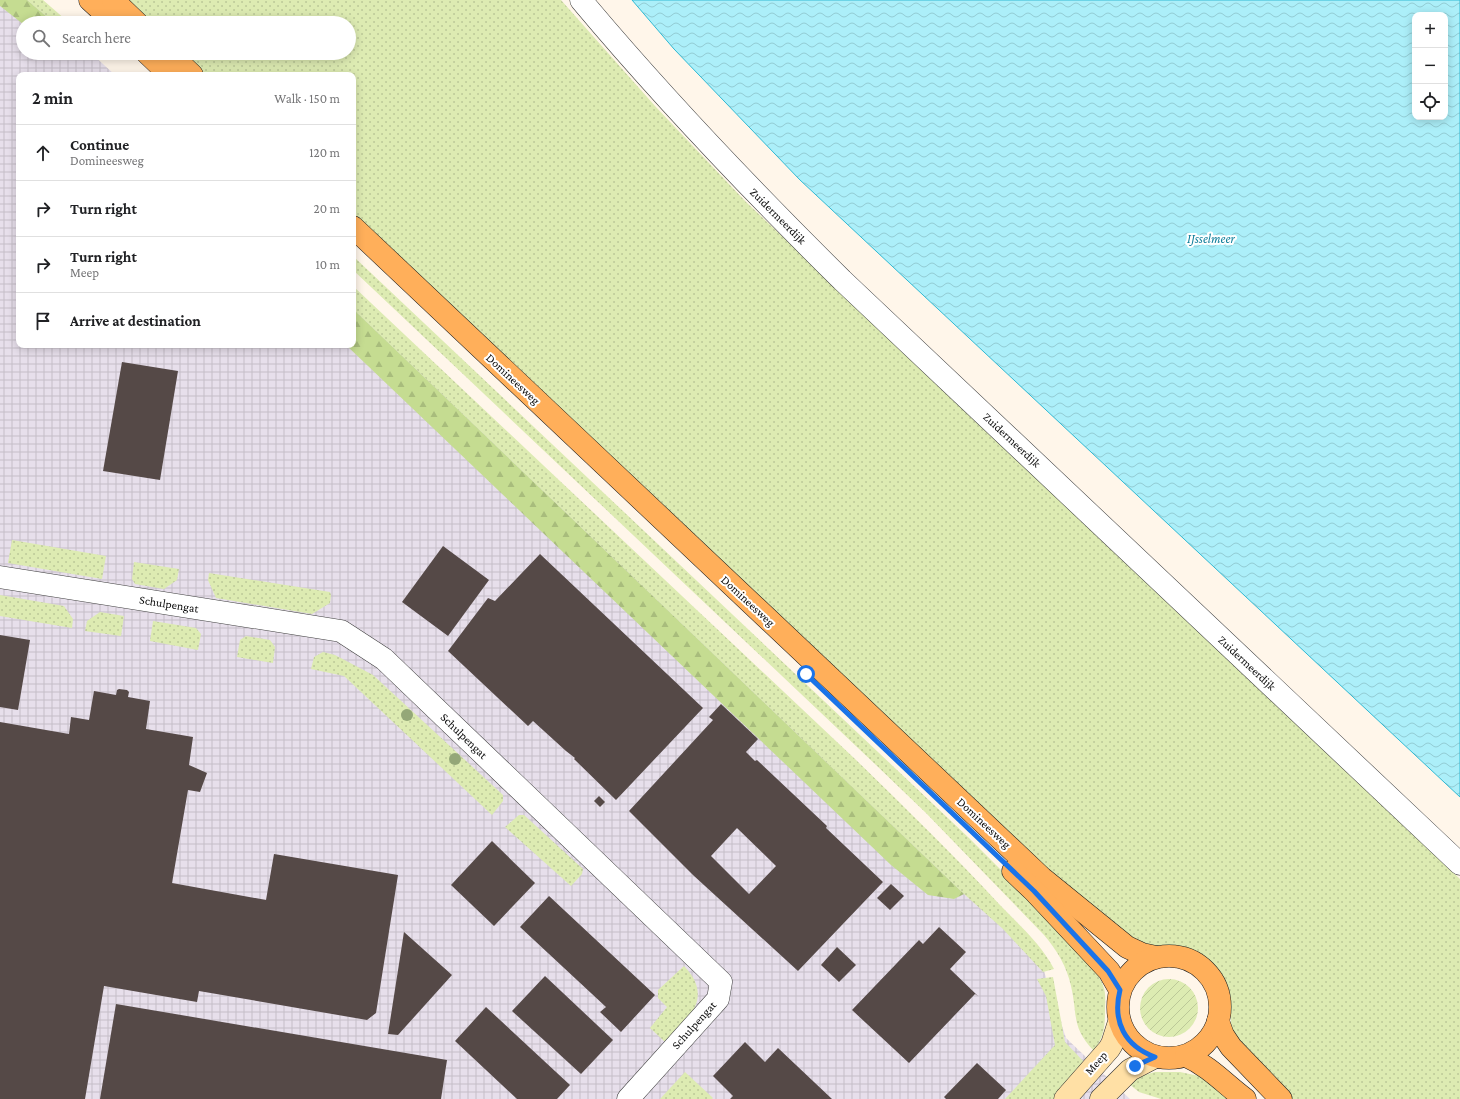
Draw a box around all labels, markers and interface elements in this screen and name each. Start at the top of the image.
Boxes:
map controls [1412,12,1448,120]
button: + [1412,12,1448,48]
search box [16,16,356,60]
icon: search [30,27,52,49]
text: Search here [62,30,131,46]
button: − [1412,48,1448,84]
button: locate [1412,84,1448,120]
text: 2 min [32,89,73,108]
text: Walk · 150 m [274,91,340,106]
text: Continue [70,137,129,153]
icon: ahead [32,142,54,164]
text: 120 m [309,145,340,160]
text: Domineesweg [70,153,144,168]
street label: Zuidermeerdijk [747,185,809,247]
icon: right [32,198,54,220]
text: Turn right [70,201,137,217]
text: 20 m [314,201,340,216]
water label: IJsselmeer [1187,231,1235,246]
text: Turn right [70,249,137,265]
icon: right [32,254,54,276]
text: 10 m [315,257,340,272]
text: Meep [70,265,99,280]
icon: arrive [32,310,54,332]
text: Arrive at destination [70,313,201,329]
street label: Domineesweg [483,351,543,407]
street label: Zuidermeerdijk [980,410,1044,470]
street label: Domineesweg [718,573,778,629]
street label: Schulpengat [138,592,201,616]
street label: Zuidermeerdijk [1215,633,1279,693]
route start [797,665,815,683]
street label: Schulpengat [438,710,491,763]
street label: Domineesweg [954,795,1014,851]
street label: Schulpengat [669,997,720,1052]
street label: Meep [1082,1048,1110,1078]
route end [1126,1057,1144,1075]

